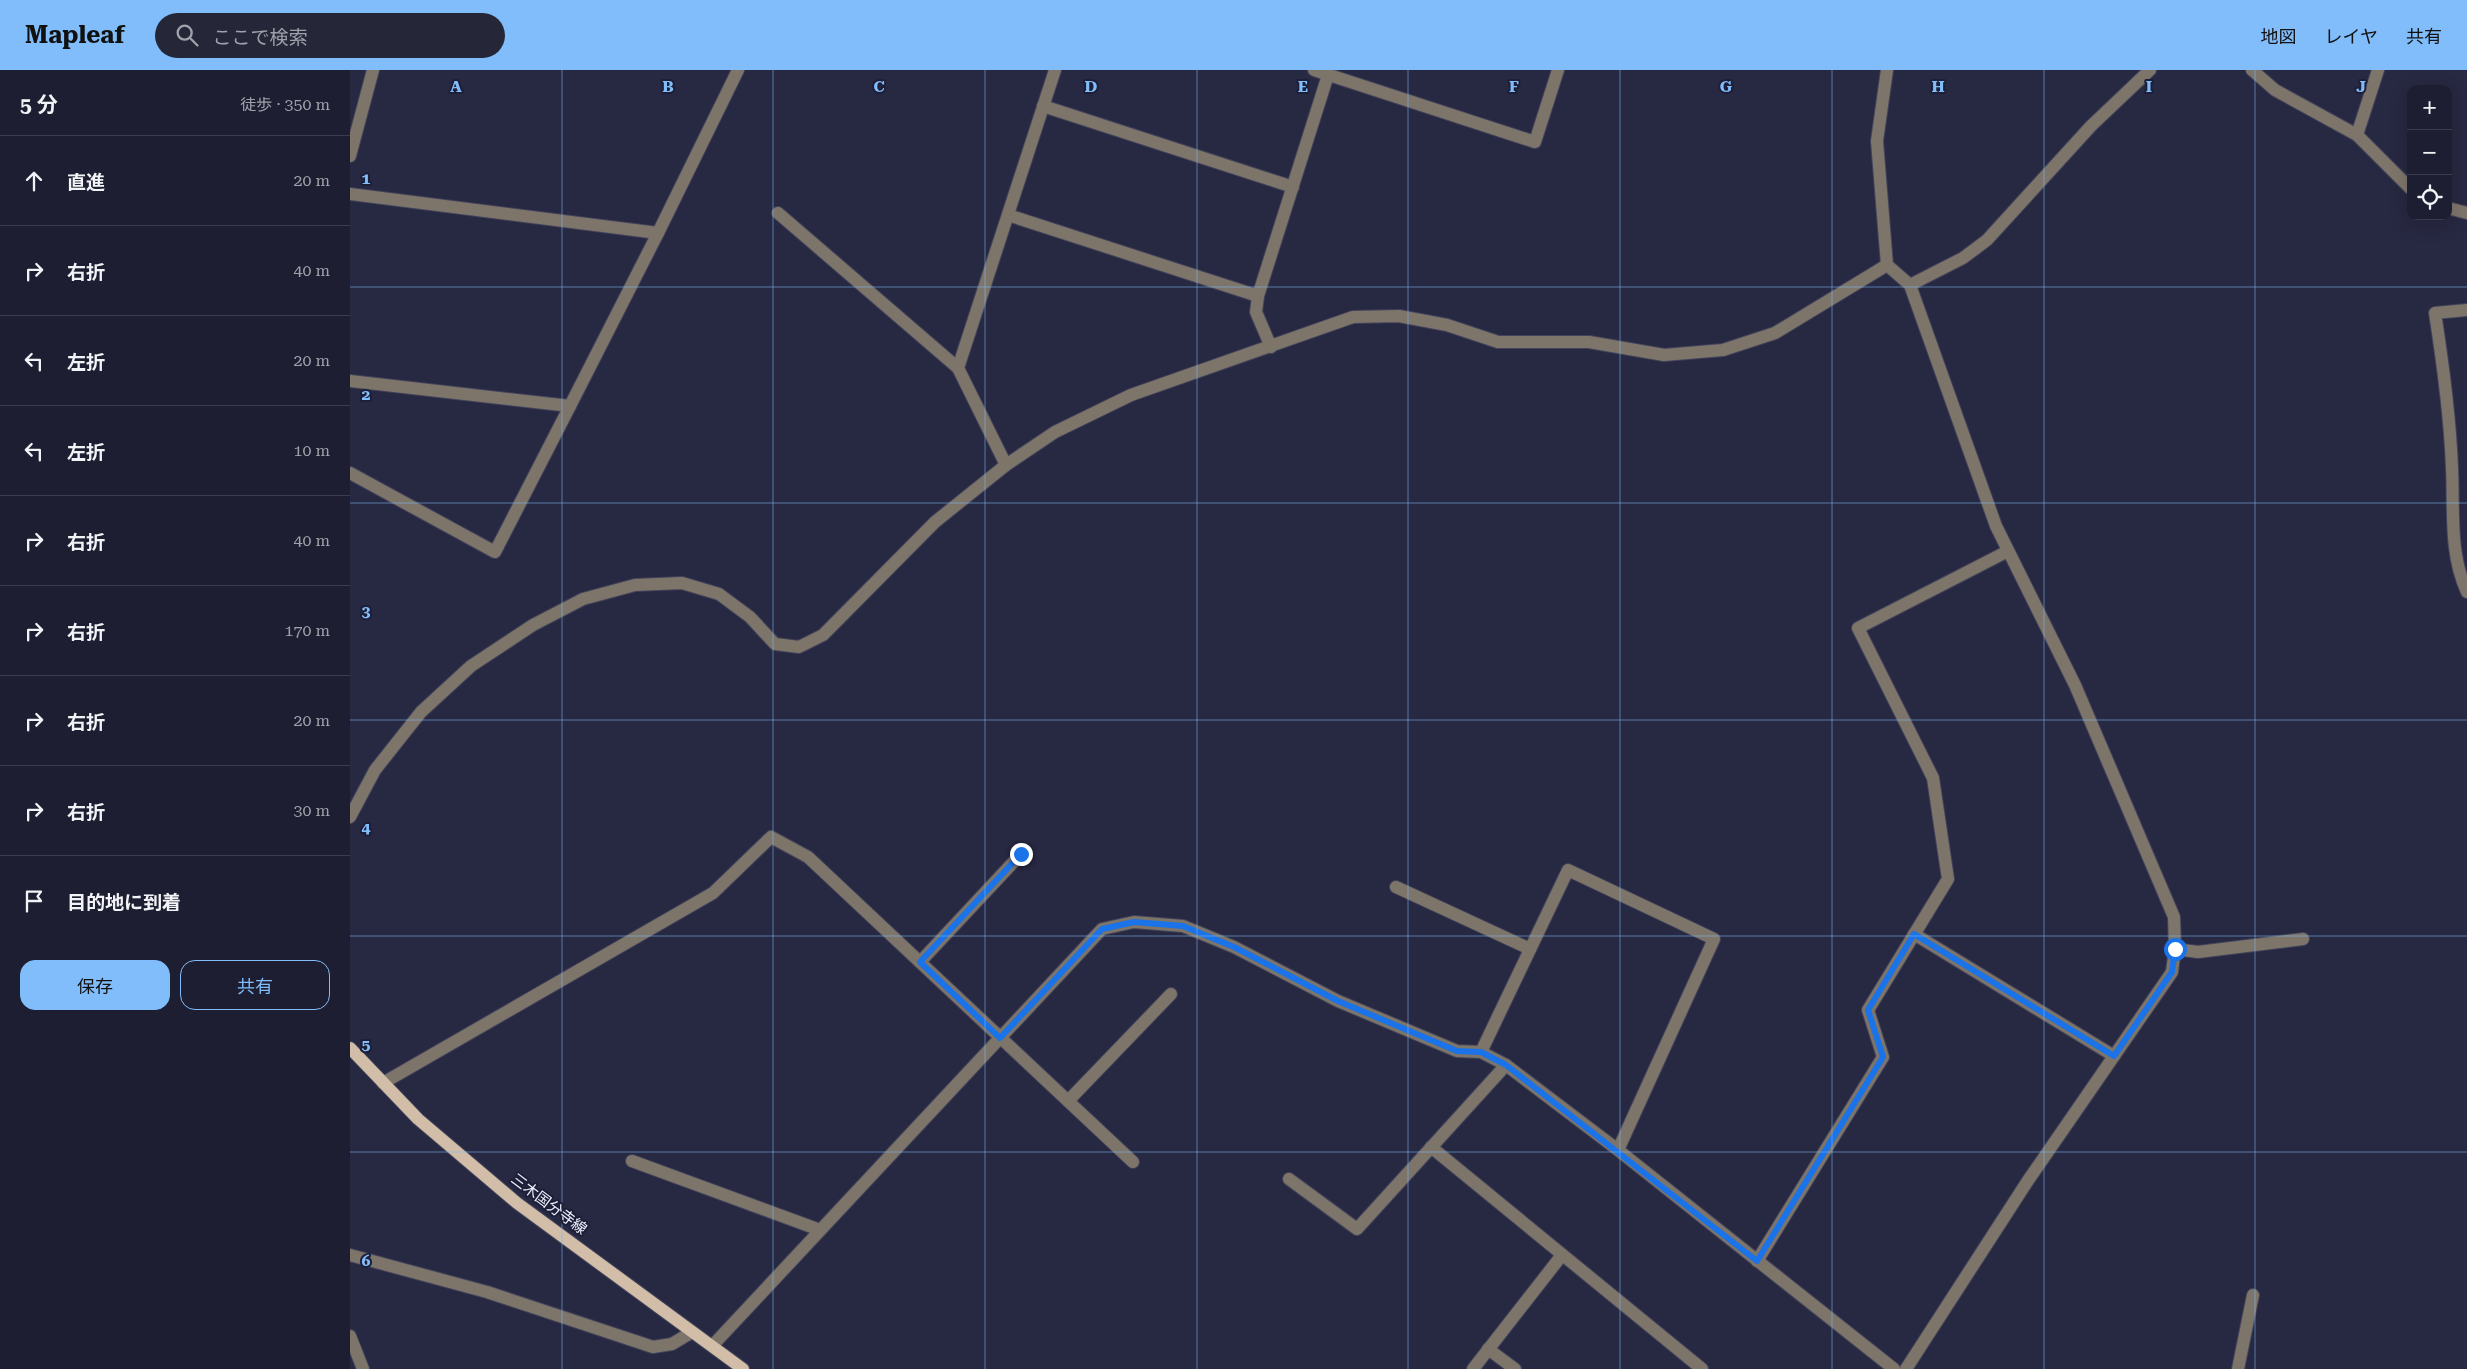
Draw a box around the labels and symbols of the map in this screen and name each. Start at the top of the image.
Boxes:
text: A [450,77,462,96]
text: B [662,77,674,96]
text: C [873,77,885,96]
text: D [1085,77,1098,96]
text: E [1298,77,1308,96]
text: F [1509,77,1519,96]
text: G [1720,77,1733,96]
text: H [1931,77,1945,96]
text: I [2146,77,2152,96]
text: J [2356,77,2366,96]
text: 1 [362,169,371,188]
text: 2 [362,385,371,404]
text: 3 [362,602,371,621]
text: 4 [362,818,371,837]
route end [1010,843,1033,866]
route start [2164,938,2187,961]
text: 5 [362,1035,371,1054]
street label: 三木国分寺線 [508,1170,590,1238]
text: 6 [362,1251,371,1270]

